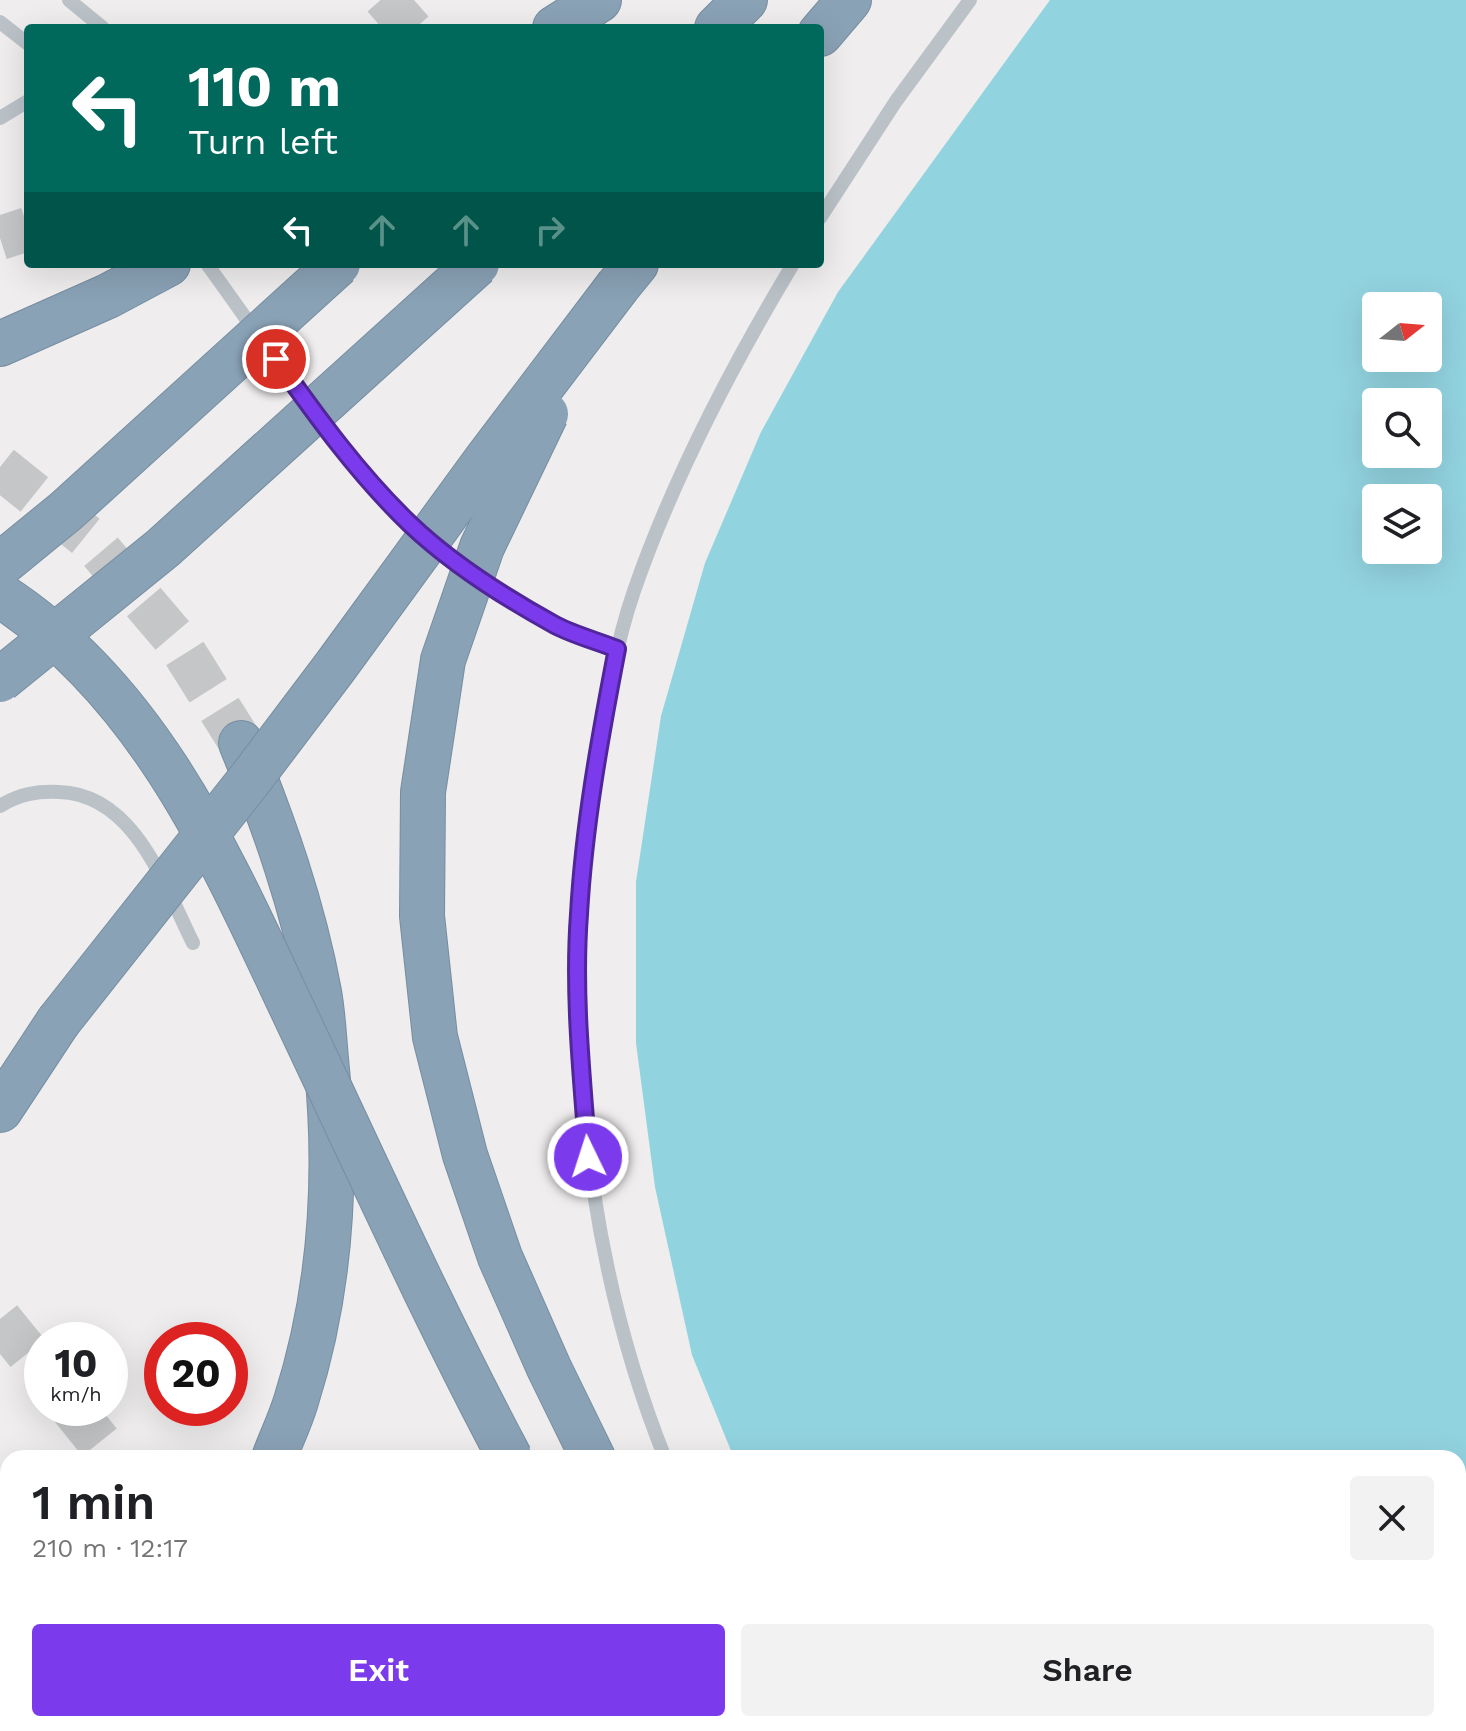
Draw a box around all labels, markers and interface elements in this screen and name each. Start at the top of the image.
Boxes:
text: 110 m [188,54,341,120]
icon: left [56,56,160,160]
text: Turn left [188,121,338,163]
icon: left [276,208,320,252]
icon: ahead [360,208,404,252]
icon: ahead [444,208,488,252]
icon: right [528,208,572,252]
north arrow [1362,292,1442,372]
map controls [1362,292,1442,564]
pin [242,325,310,393]
icon: arrive [254,337,298,381]
button: search [1362,388,1442,468]
button: layers [1362,484,1442,564]
position arrow [546,1115,630,1199]
speed limit sign: 20 [144,1322,248,1426]
text: 10 [55,1340,98,1387]
text: km/h [50,1382,102,1406]
text: 1 min [32,1474,155,1531]
button: close [1350,1476,1434,1560]
text: 210 m · 12:17 [32,1533,188,1563]
button: Exit [32,1624,725,1716]
button: Share [741,1624,1434,1716]

